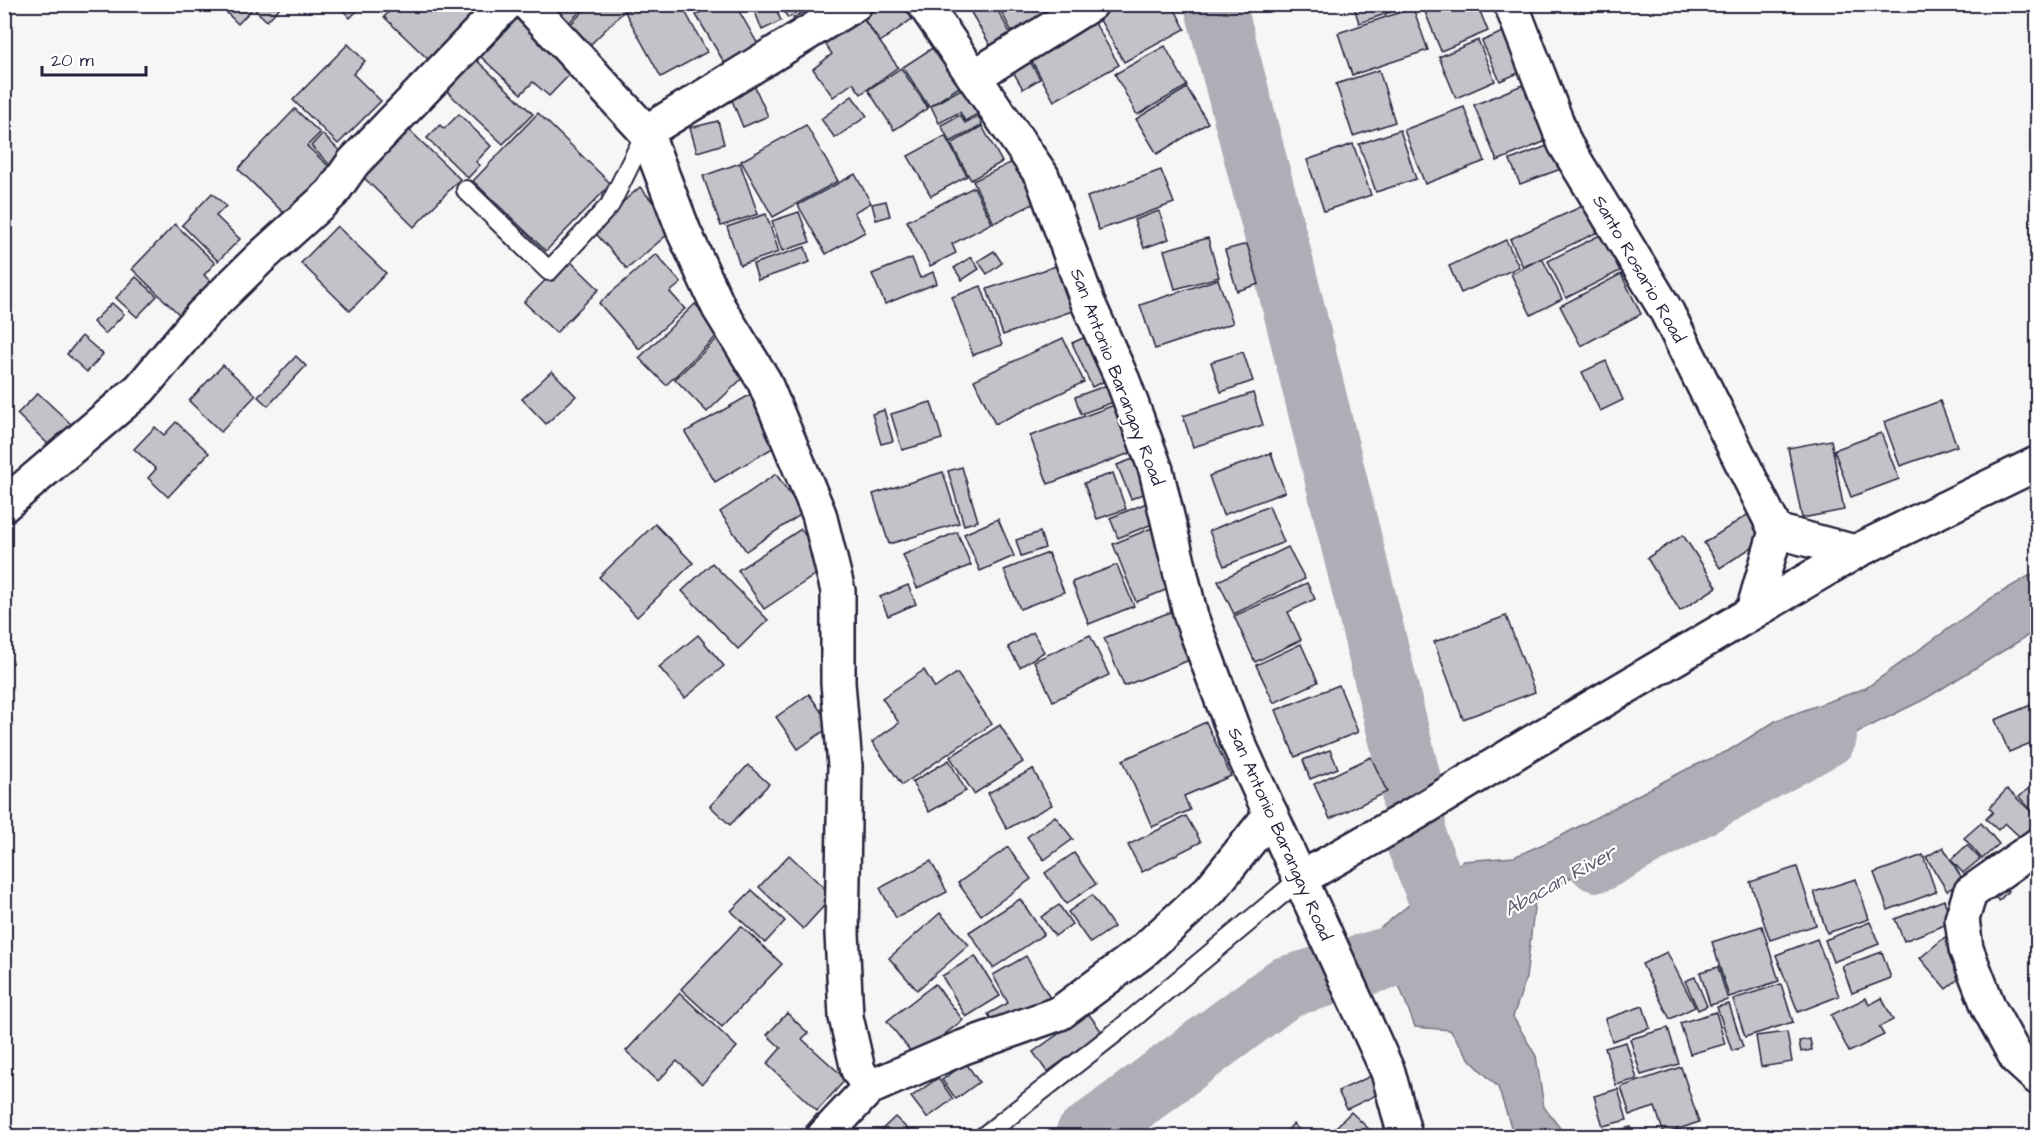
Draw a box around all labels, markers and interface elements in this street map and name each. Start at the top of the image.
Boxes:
scale bar [42,39,146,77]
text: 20 m [51,48,94,73]
street label: Santo Rosario Road [1586,191,1692,347]
street label: San Antonio Barangay Road [1063,265,1170,490]
street label: San Antonio Barangay Road [1221,723,1338,945]
water label: Abacan River [1499,838,1623,923]

